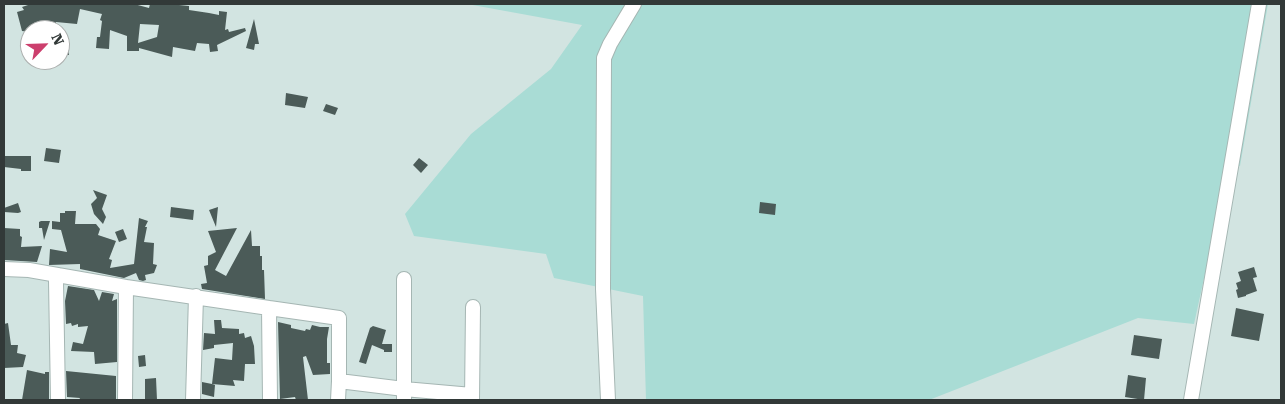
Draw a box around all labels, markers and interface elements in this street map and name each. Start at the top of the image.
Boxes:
north arrow [20,20,70,70]
text: N [48,31,67,47]

